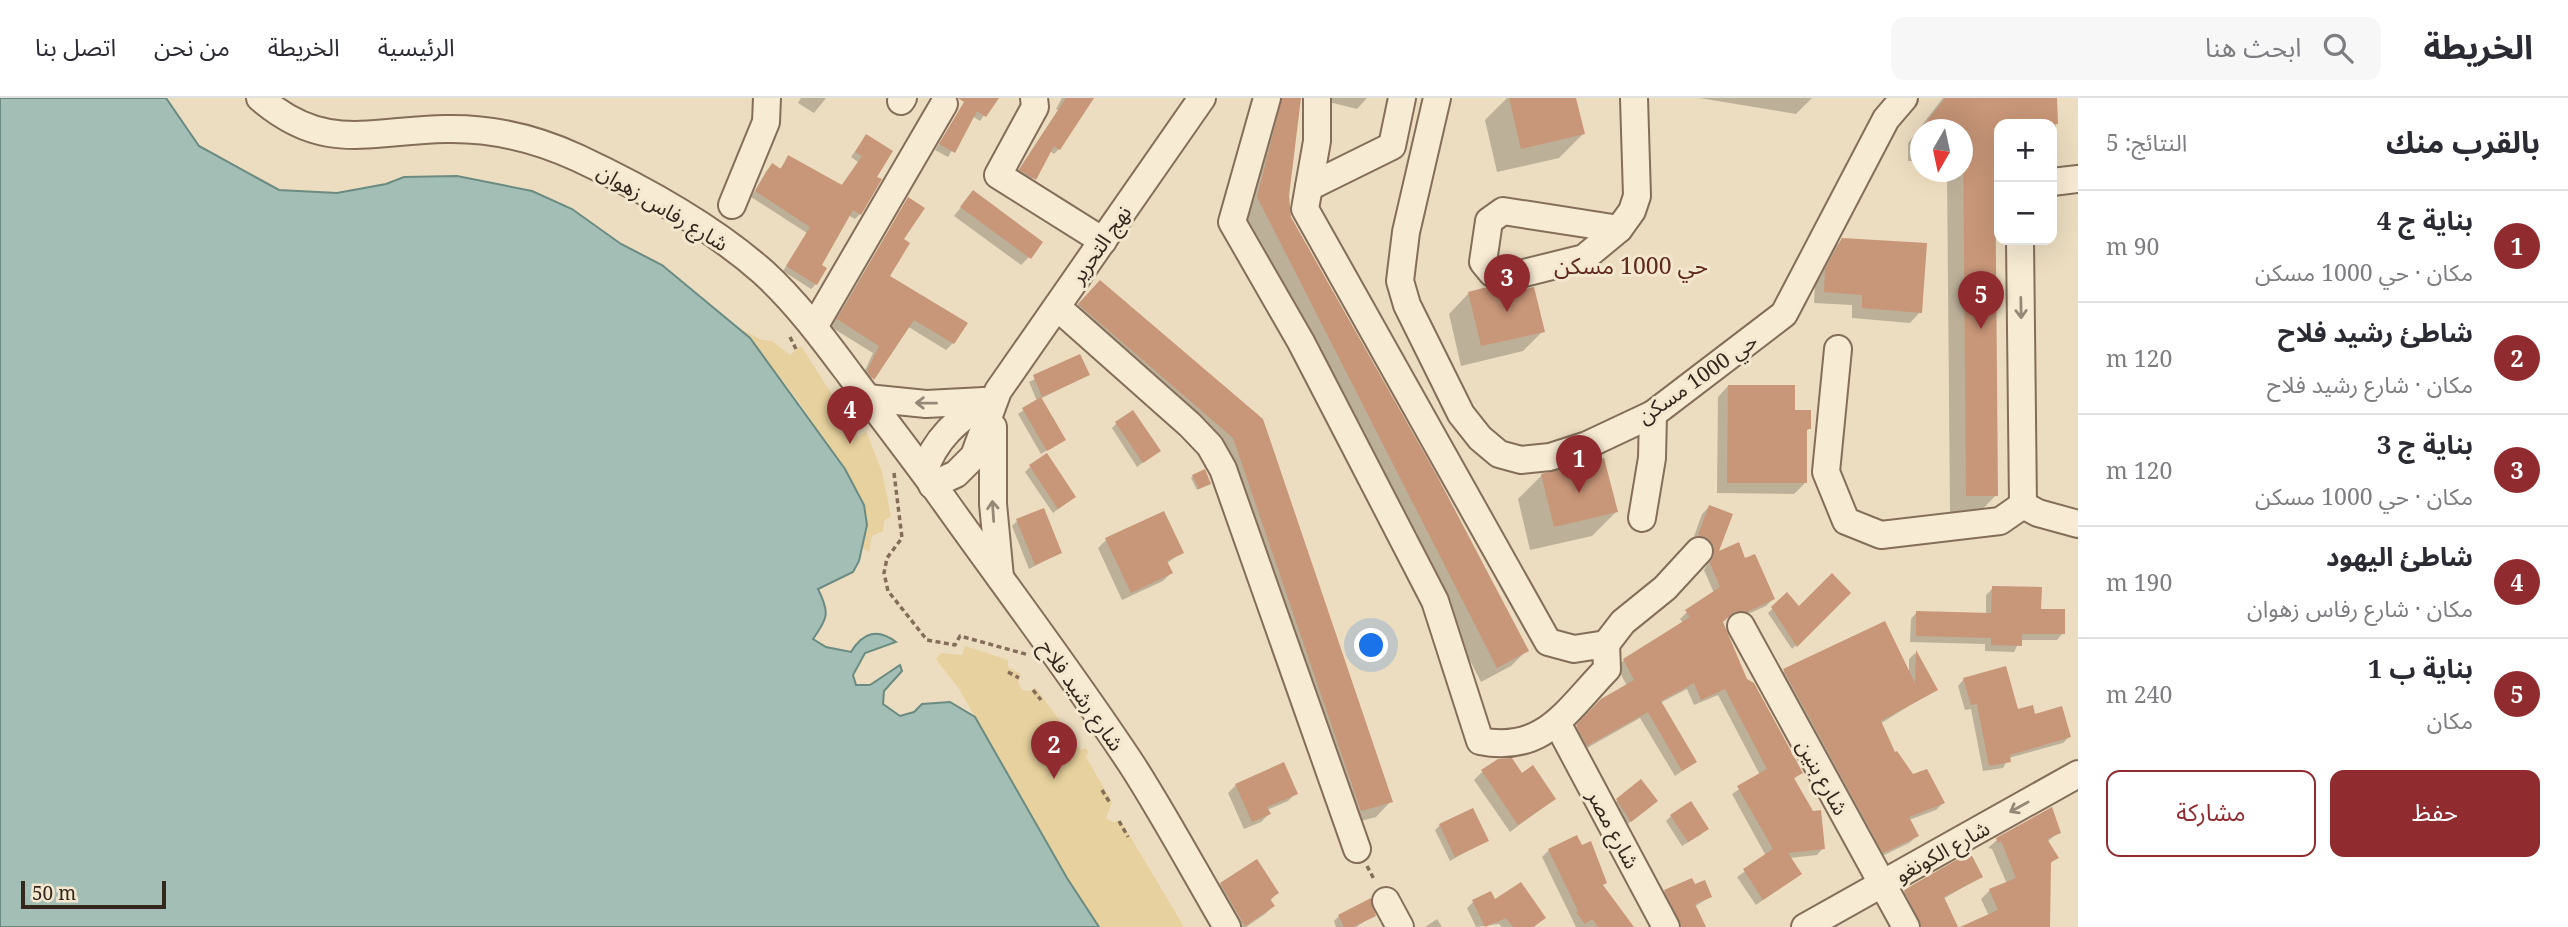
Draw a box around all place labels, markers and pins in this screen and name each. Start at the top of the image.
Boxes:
pin: 3 [1484,254,1530,312]
pin: 5 [1958,271,2004,329]
pin: 4 [827,386,873,444]
pin: 1 [1556,435,1602,493]
pin: 2 [1031,721,1077,779]

